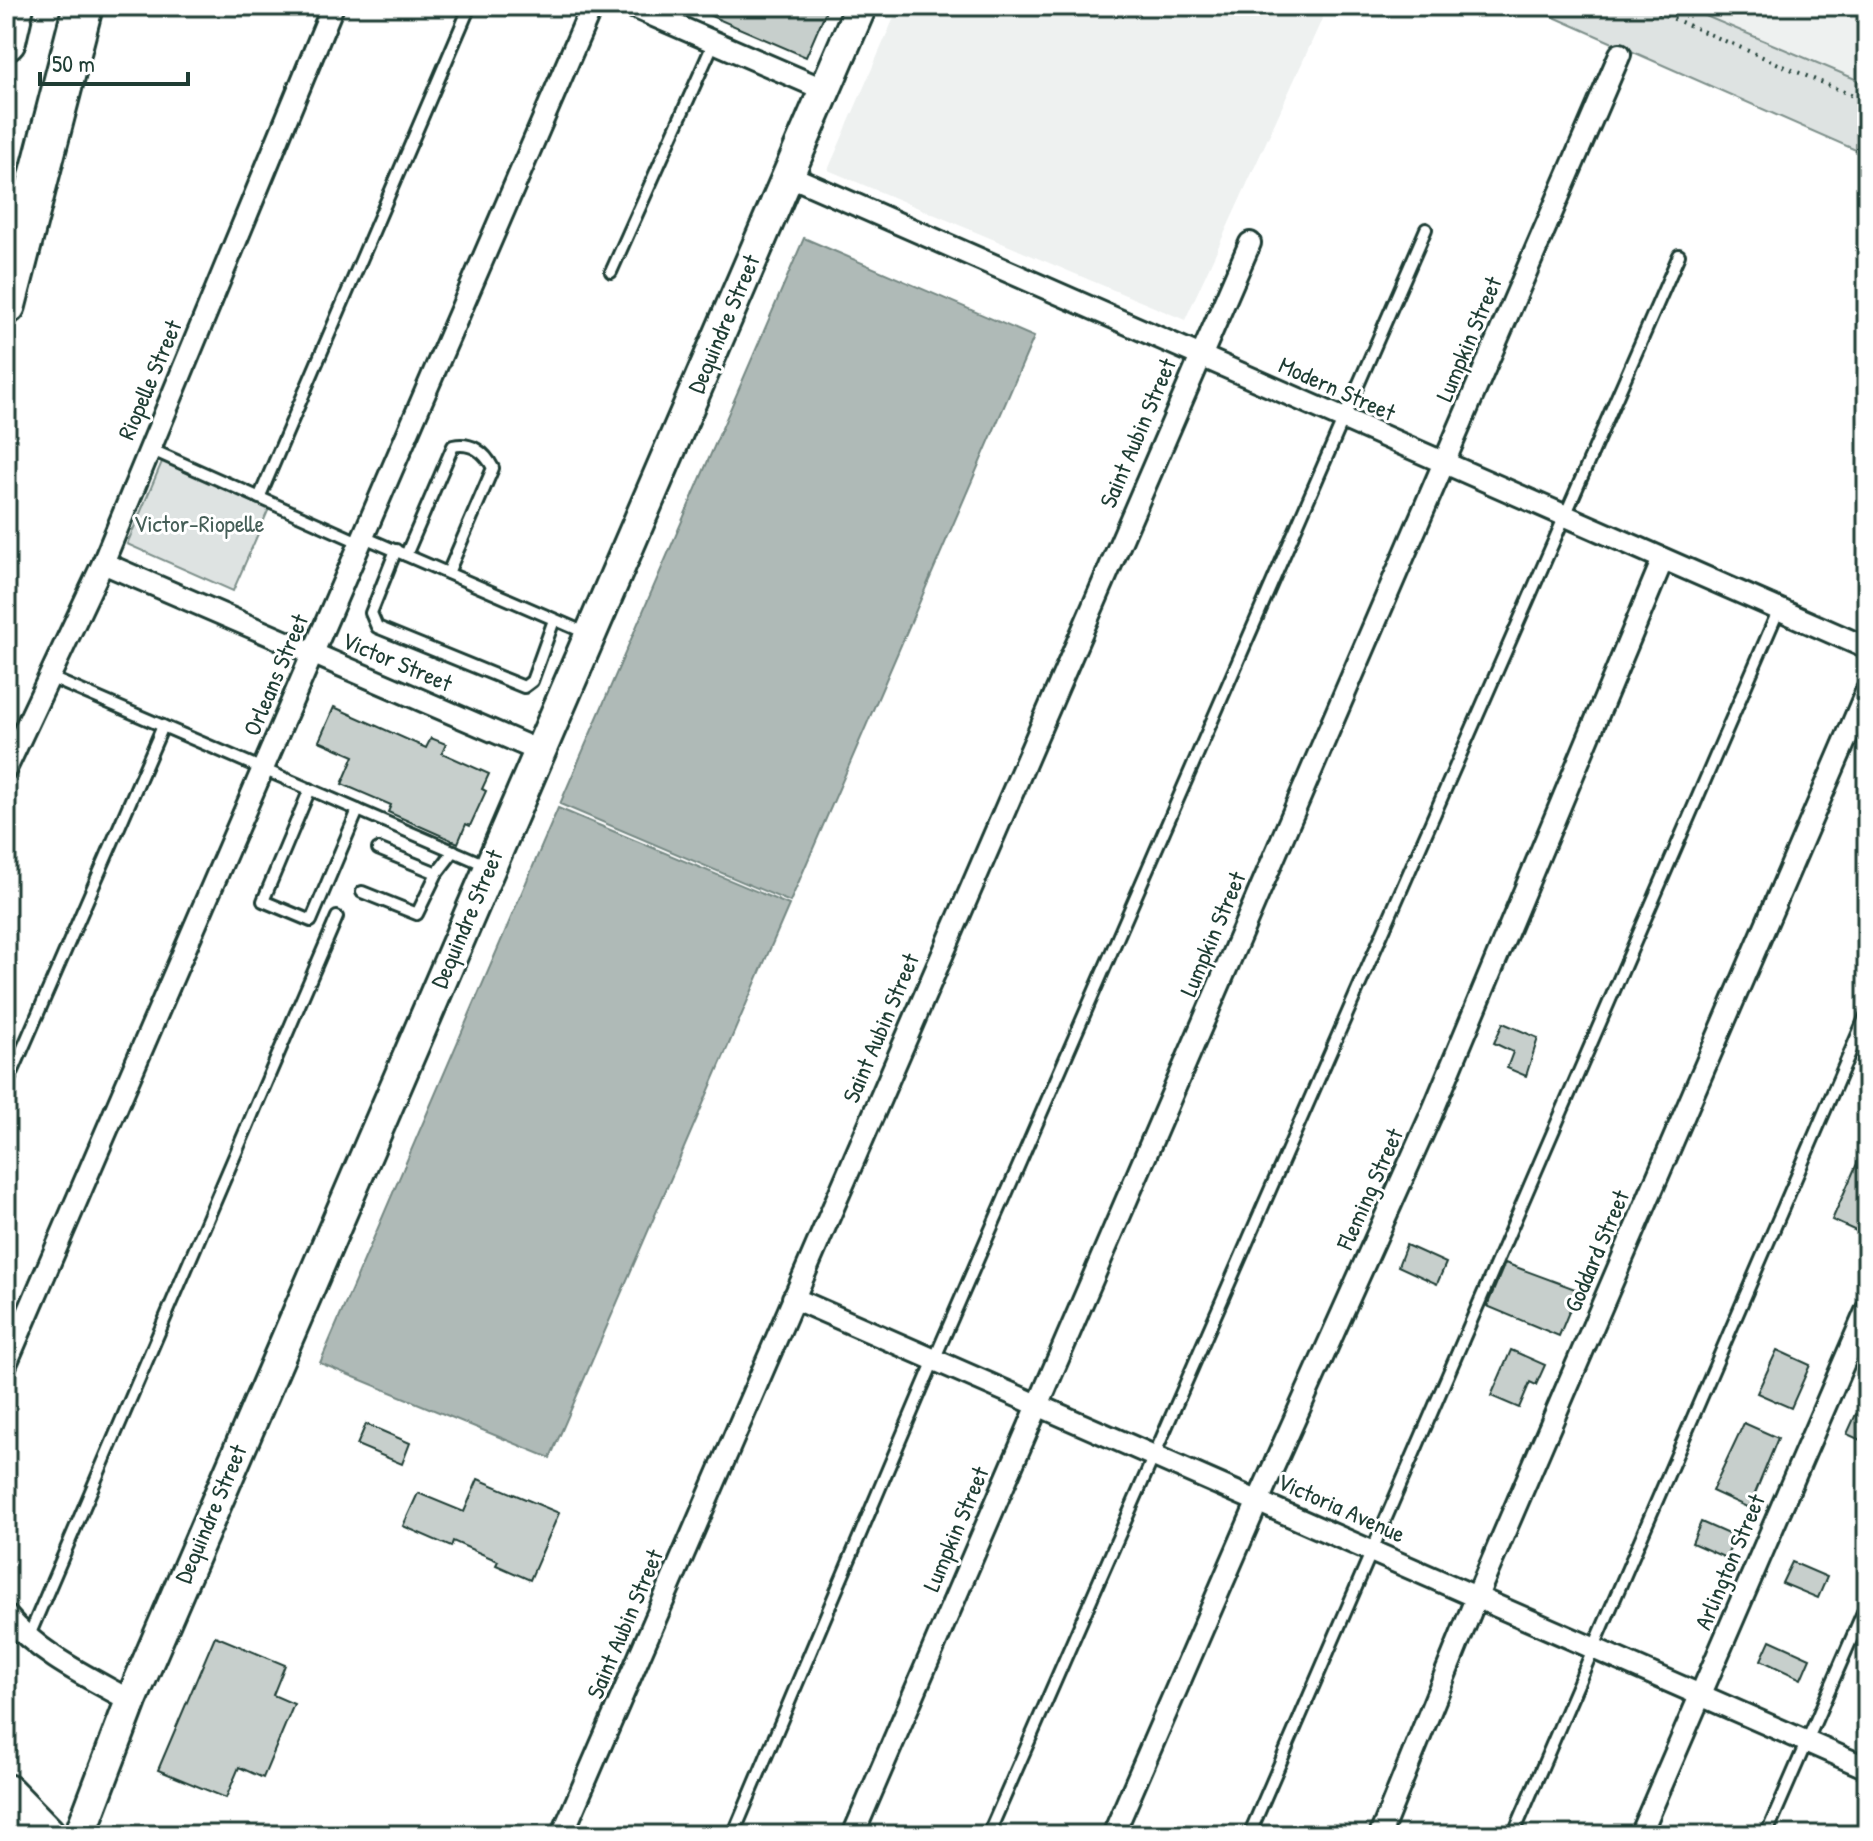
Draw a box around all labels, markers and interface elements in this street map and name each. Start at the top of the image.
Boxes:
scale bar [40,36,188,86]
text: 50 m [52,47,95,79]
street label: Dequindre Street [680,249,767,398]
street label: Lumpkin Street [1427,271,1509,406]
street label: Riopelle Street [110,314,189,444]
street label: Modern Street [1274,348,1401,428]
street label: Saint Aubin Street [1091,352,1183,512]
park label: Victor-Riopelle [134,507,265,539]
street label: Orleans Street [235,608,315,740]
street label: Victor Street [337,624,458,699]
street label: Dequindre Street [423,844,510,993]
street label: Lumpkin Street [1171,866,1253,1001]
street label: Saint Aubin Street [834,947,926,1107]
street label: Fleming Street [1328,1122,1410,1255]
street label: Goddard Street [1556,1184,1636,1316]
street label: Dequindre Street [167,1439,254,1588]
street label: Lumpkin Street [914,1461,996,1596]
street label: Victoria Avenue [1273,1465,1411,1550]
street label: Arlington Street [1686,1488,1772,1634]
street label: Saint Aubin Street [578,1543,670,1703]

